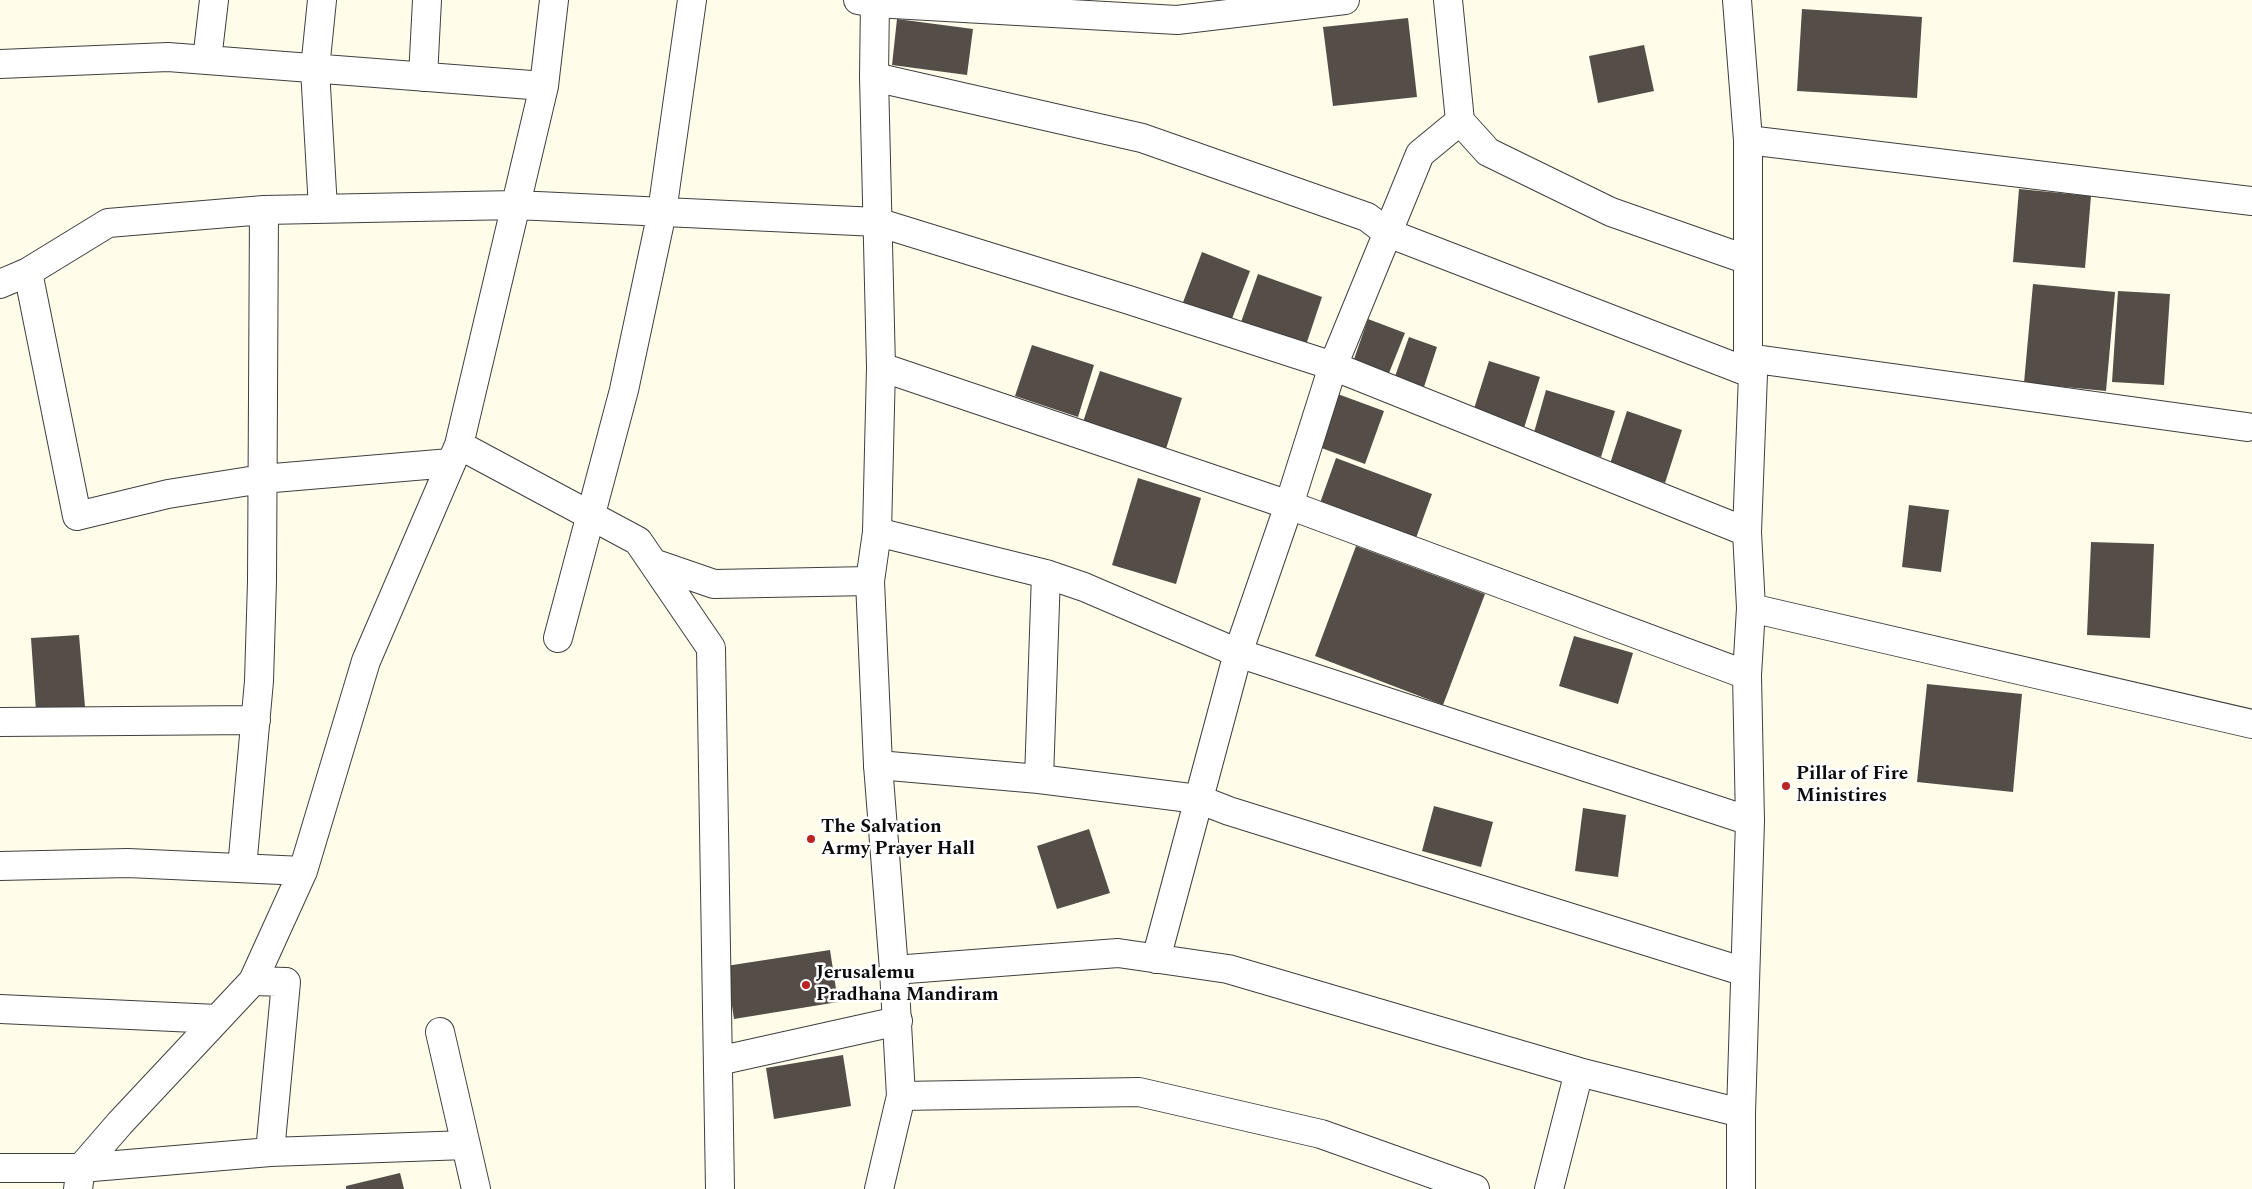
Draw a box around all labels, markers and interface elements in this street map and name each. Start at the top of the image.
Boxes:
place label: Pillar of Fire Ministires [1796,764,1908,808]
marker: Pillar of Fire Ministires [1780,780,1792,792]
place label: The Salvation Army Prayer Hall [821,817,975,861]
marker: The Salvation Army Prayer Hall [805,833,817,845]
place label: Jerusalemu Pradhana Mandiram [816,963,999,1007]
marker: Jerusalemu Pradhana Mandiram [800,979,812,991]

